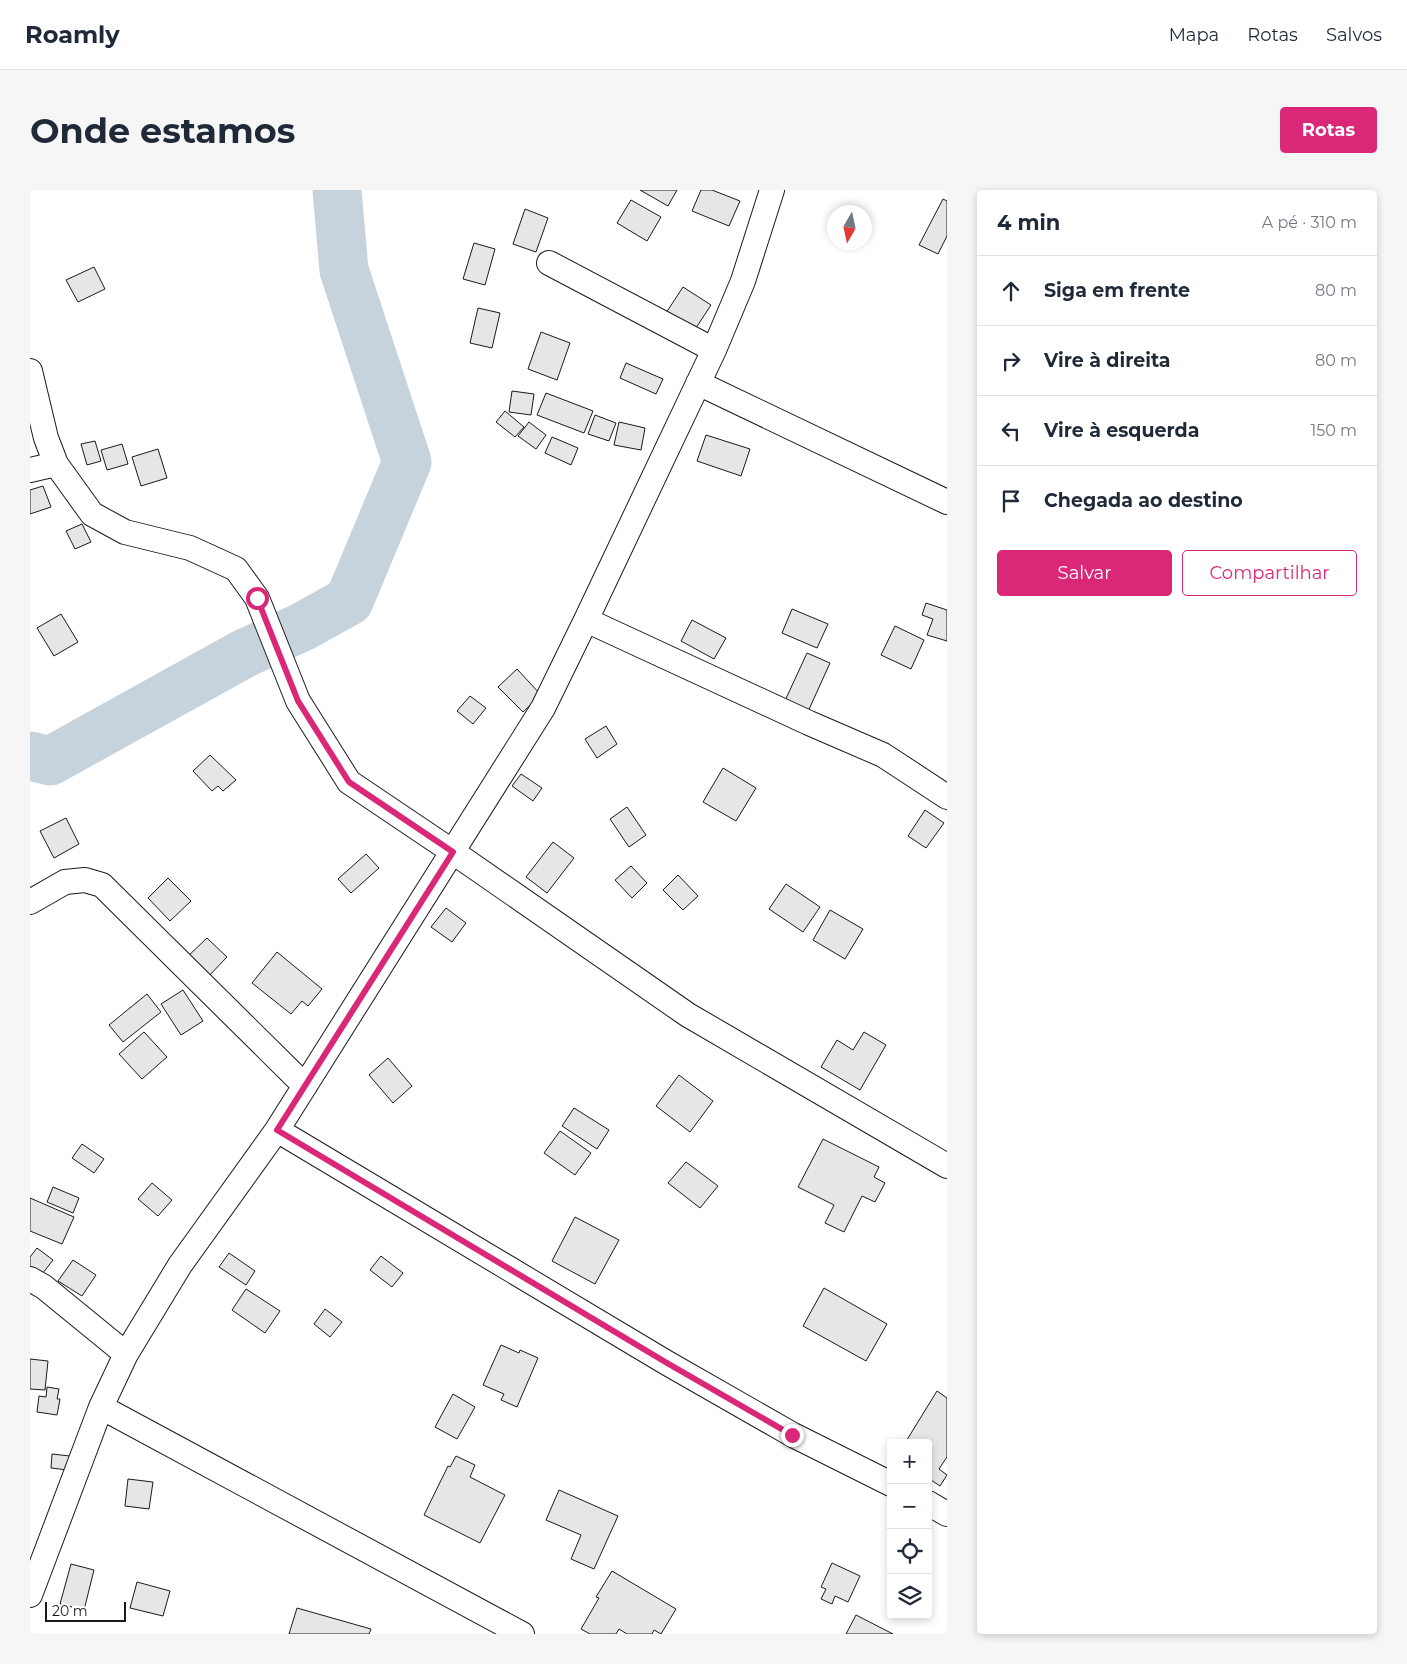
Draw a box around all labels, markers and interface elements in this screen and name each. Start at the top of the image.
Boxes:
text: Roamly [25,20,120,49]
text: Mapa [1169,24,1219,46]
text: Rotas [1247,24,1298,46]
text: Salvos [1326,24,1382,46]
button: Rotas [1280,107,1377,153]
text: Onde estamos [30,109,295,152]
north arrow [827,205,872,250]
text: 4 min [997,210,1060,235]
text: A pé · 310 m [1262,213,1357,232]
icon: ahead [997,277,1025,305]
text: Siga em frente [1044,279,1190,302]
text: 80 m [1315,281,1357,300]
icon: right [997,347,1025,375]
text: Vire à direita [1044,349,1171,372]
text: 80 m [1315,351,1357,370]
icon: left [997,417,1025,445]
text: Vire à esquerda [1044,419,1199,442]
text: 150 m [1310,421,1357,440]
icon: arrive [997,487,1025,515]
text: Chegada ao destino [1044,489,1243,512]
button: Salvar [997,550,1172,596]
button: Compartilhar [1182,550,1357,596]
route start [246,587,269,610]
route end [781,1424,804,1447]
map controls [887,1439,932,1619]
button: + [887,1439,932,1484]
button: − [887,1484,932,1529]
button: locate [887,1529,932,1574]
button: layers [887,1574,932,1619]
scale bar [45,1599,126,1622]
text: 20 m [52,1602,88,1620]

